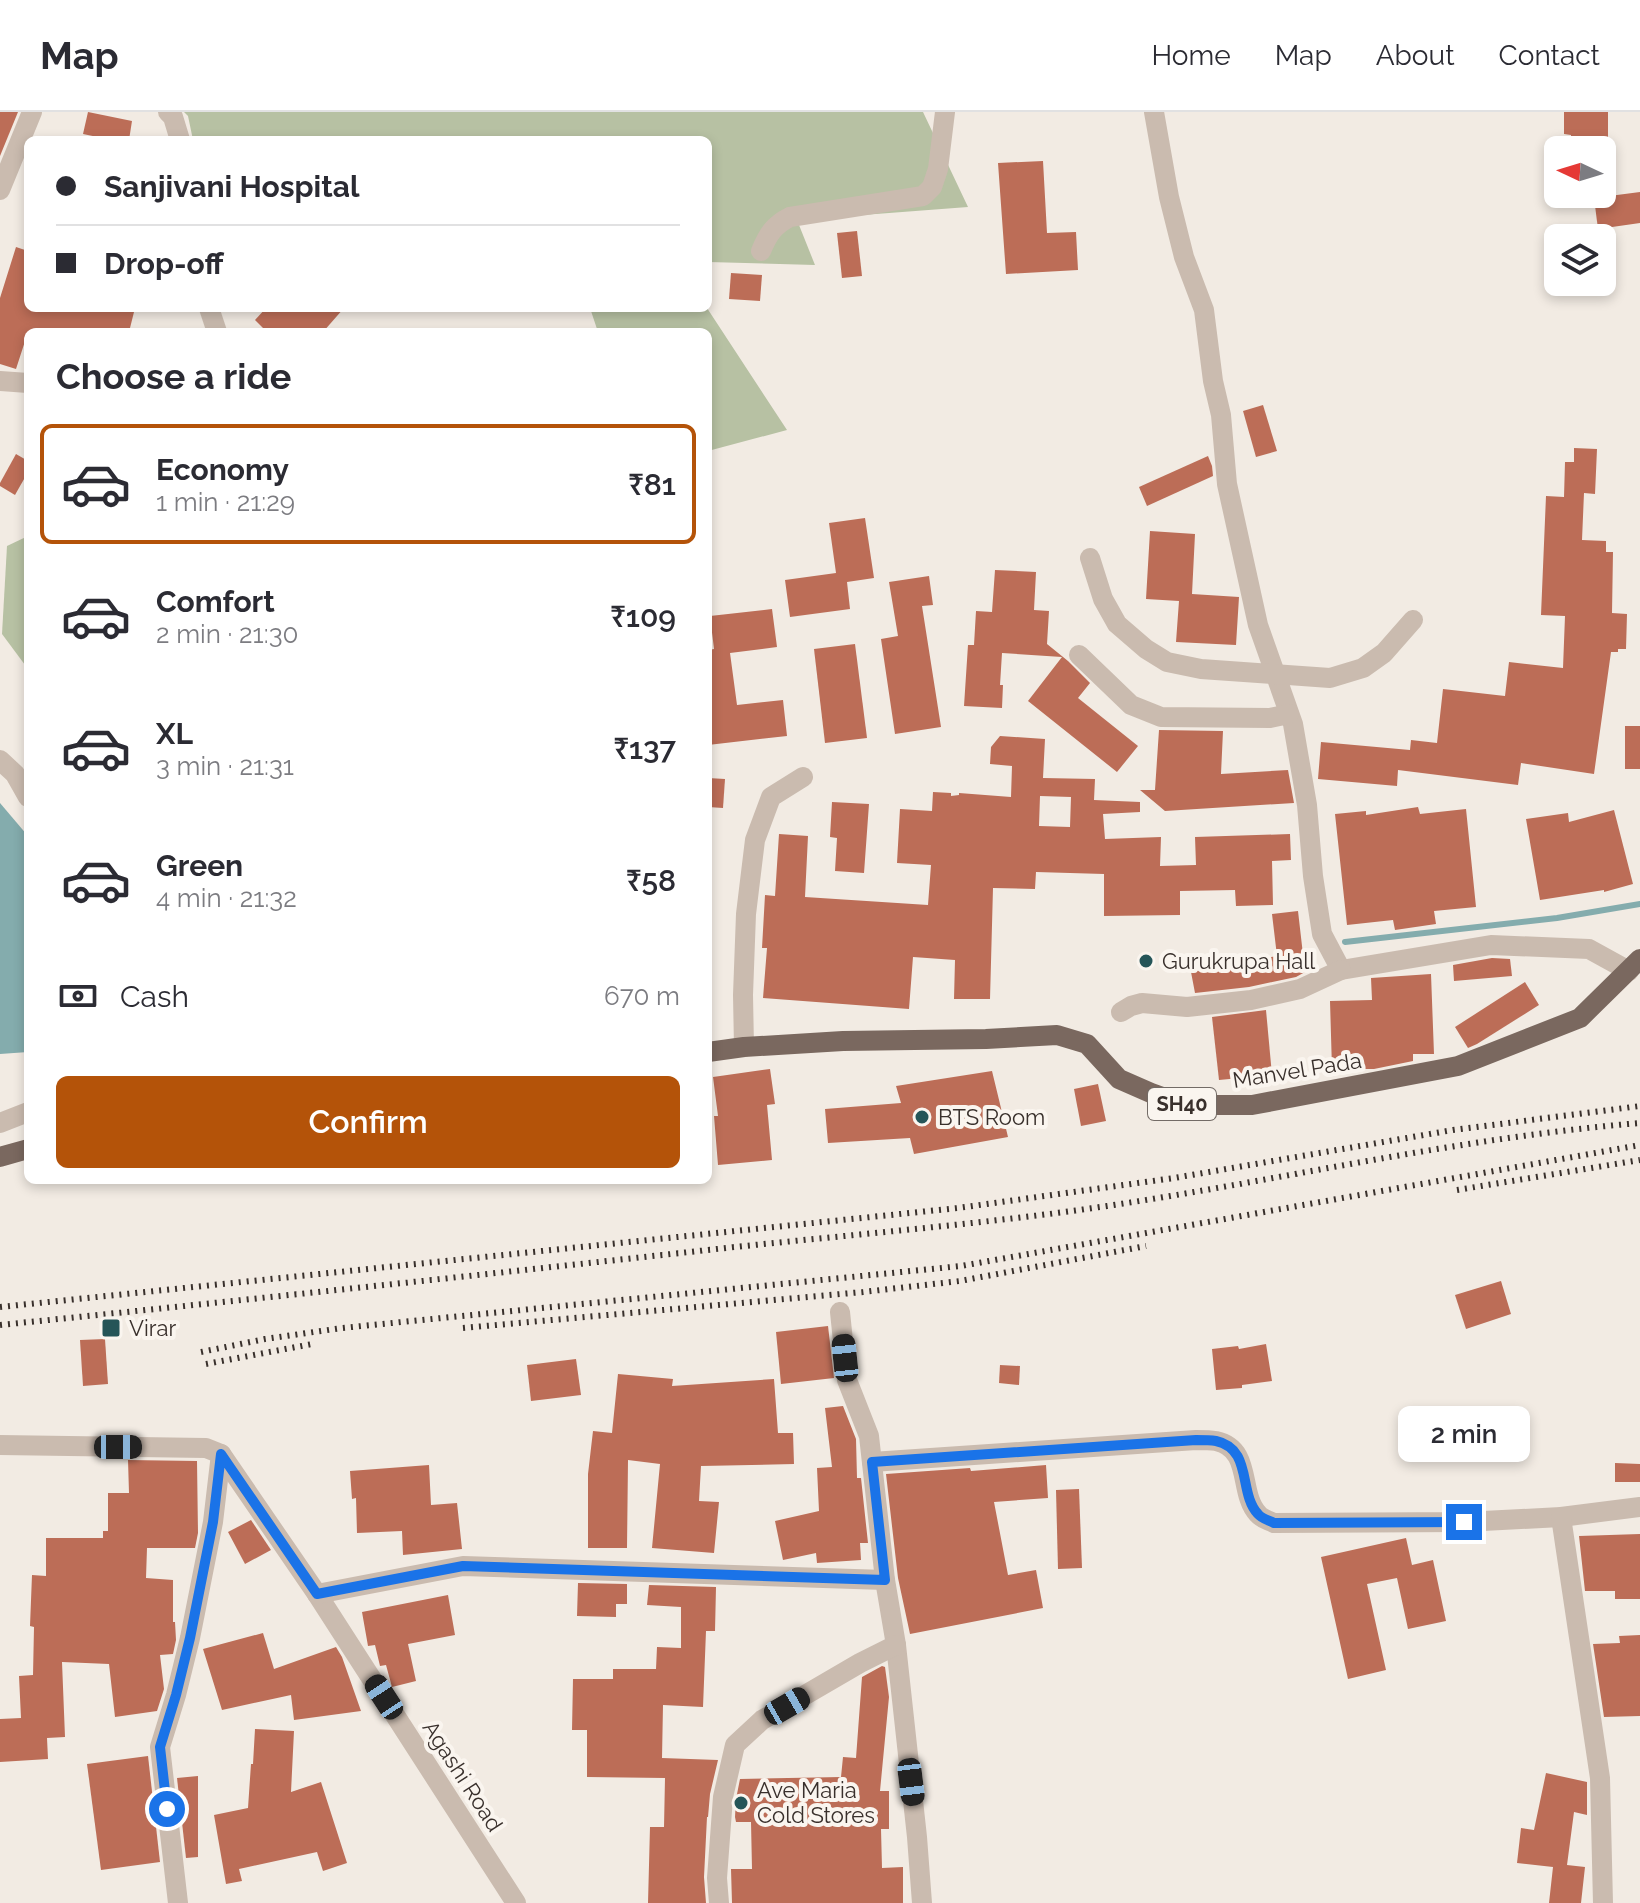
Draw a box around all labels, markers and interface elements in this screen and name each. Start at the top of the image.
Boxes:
text: Map [40,33,119,78]
text: Home [1151,39,1231,72]
text: Map [1275,39,1332,72]
text: About [1376,39,1455,72]
text: Contact [1499,39,1600,72]
north arrow [1544,136,1616,208]
map controls [1544,136,1616,296]
text: Sanjivani Hospital [104,169,359,204]
button: layers [1544,224,1616,296]
text: Drop-off [104,246,224,281]
text: Choose a ride [56,355,291,397]
icon: car [60,448,132,520]
text: Economy [156,452,289,487]
text: ₹81 [628,467,676,502]
text: 1 min · 21:29 [156,487,295,517]
icon: car [60,580,132,652]
text: Comfort [156,584,275,619]
text: ₹109 [610,599,676,634]
text: 2 min · 21:30 [156,619,298,649]
icon: car [60,712,132,784]
text: XL [156,716,193,751]
text: ₹137 [613,731,676,766]
text: 3 min · 21:31 [156,751,294,781]
icon: car [60,844,132,916]
text: Green [156,848,243,883]
text: ₹58 [626,863,676,898]
text: 4 min · 21:32 [156,883,297,913]
place label: Gurukrupa Hall [1162,948,1315,974]
marker: Gurukrupa Hall [1137,952,1155,970]
icon: cash [56,974,100,1018]
text: Cash [120,979,189,1014]
text: 670 m [604,981,680,1011]
street label: Manvel Pada [1231,1047,1363,1093]
button: Confirm [56,1076,680,1168]
road number: SH40 [1148,1088,1216,1120]
place label: BTS Room [938,1104,1045,1130]
marker: BTS Room [913,1108,931,1126]
place label: Virar [129,1315,176,1341]
marker: Virar [100,1317,122,1339]
car [831,1333,859,1383]
callout: 2 min [1398,1406,1530,1462]
text: 2 min [1431,1419,1497,1449]
car [94,1435,142,1459]
route end [1446,1504,1482,1540]
car [361,1670,407,1724]
car [760,1684,814,1728]
street label: Agashi Road [418,1716,508,1836]
car [896,1757,926,1807]
place label: Ave Maria Cold Stores [757,1777,875,1828]
route start [149,1791,185,1827]
marker: Ave Maria Cold Stores [732,1794,750,1812]

